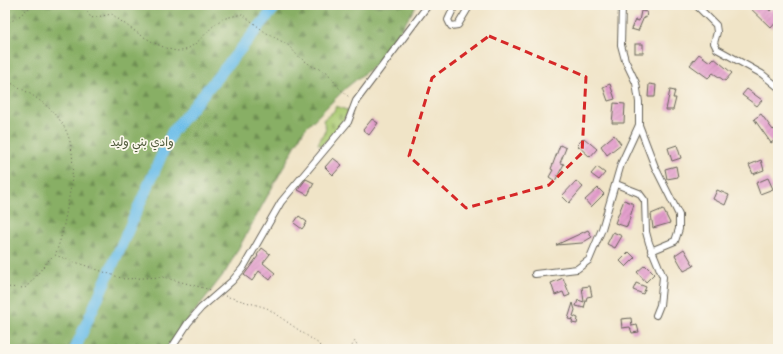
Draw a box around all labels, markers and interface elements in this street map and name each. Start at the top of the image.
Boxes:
park label: وادي بني وليد [110,131,174,153]

